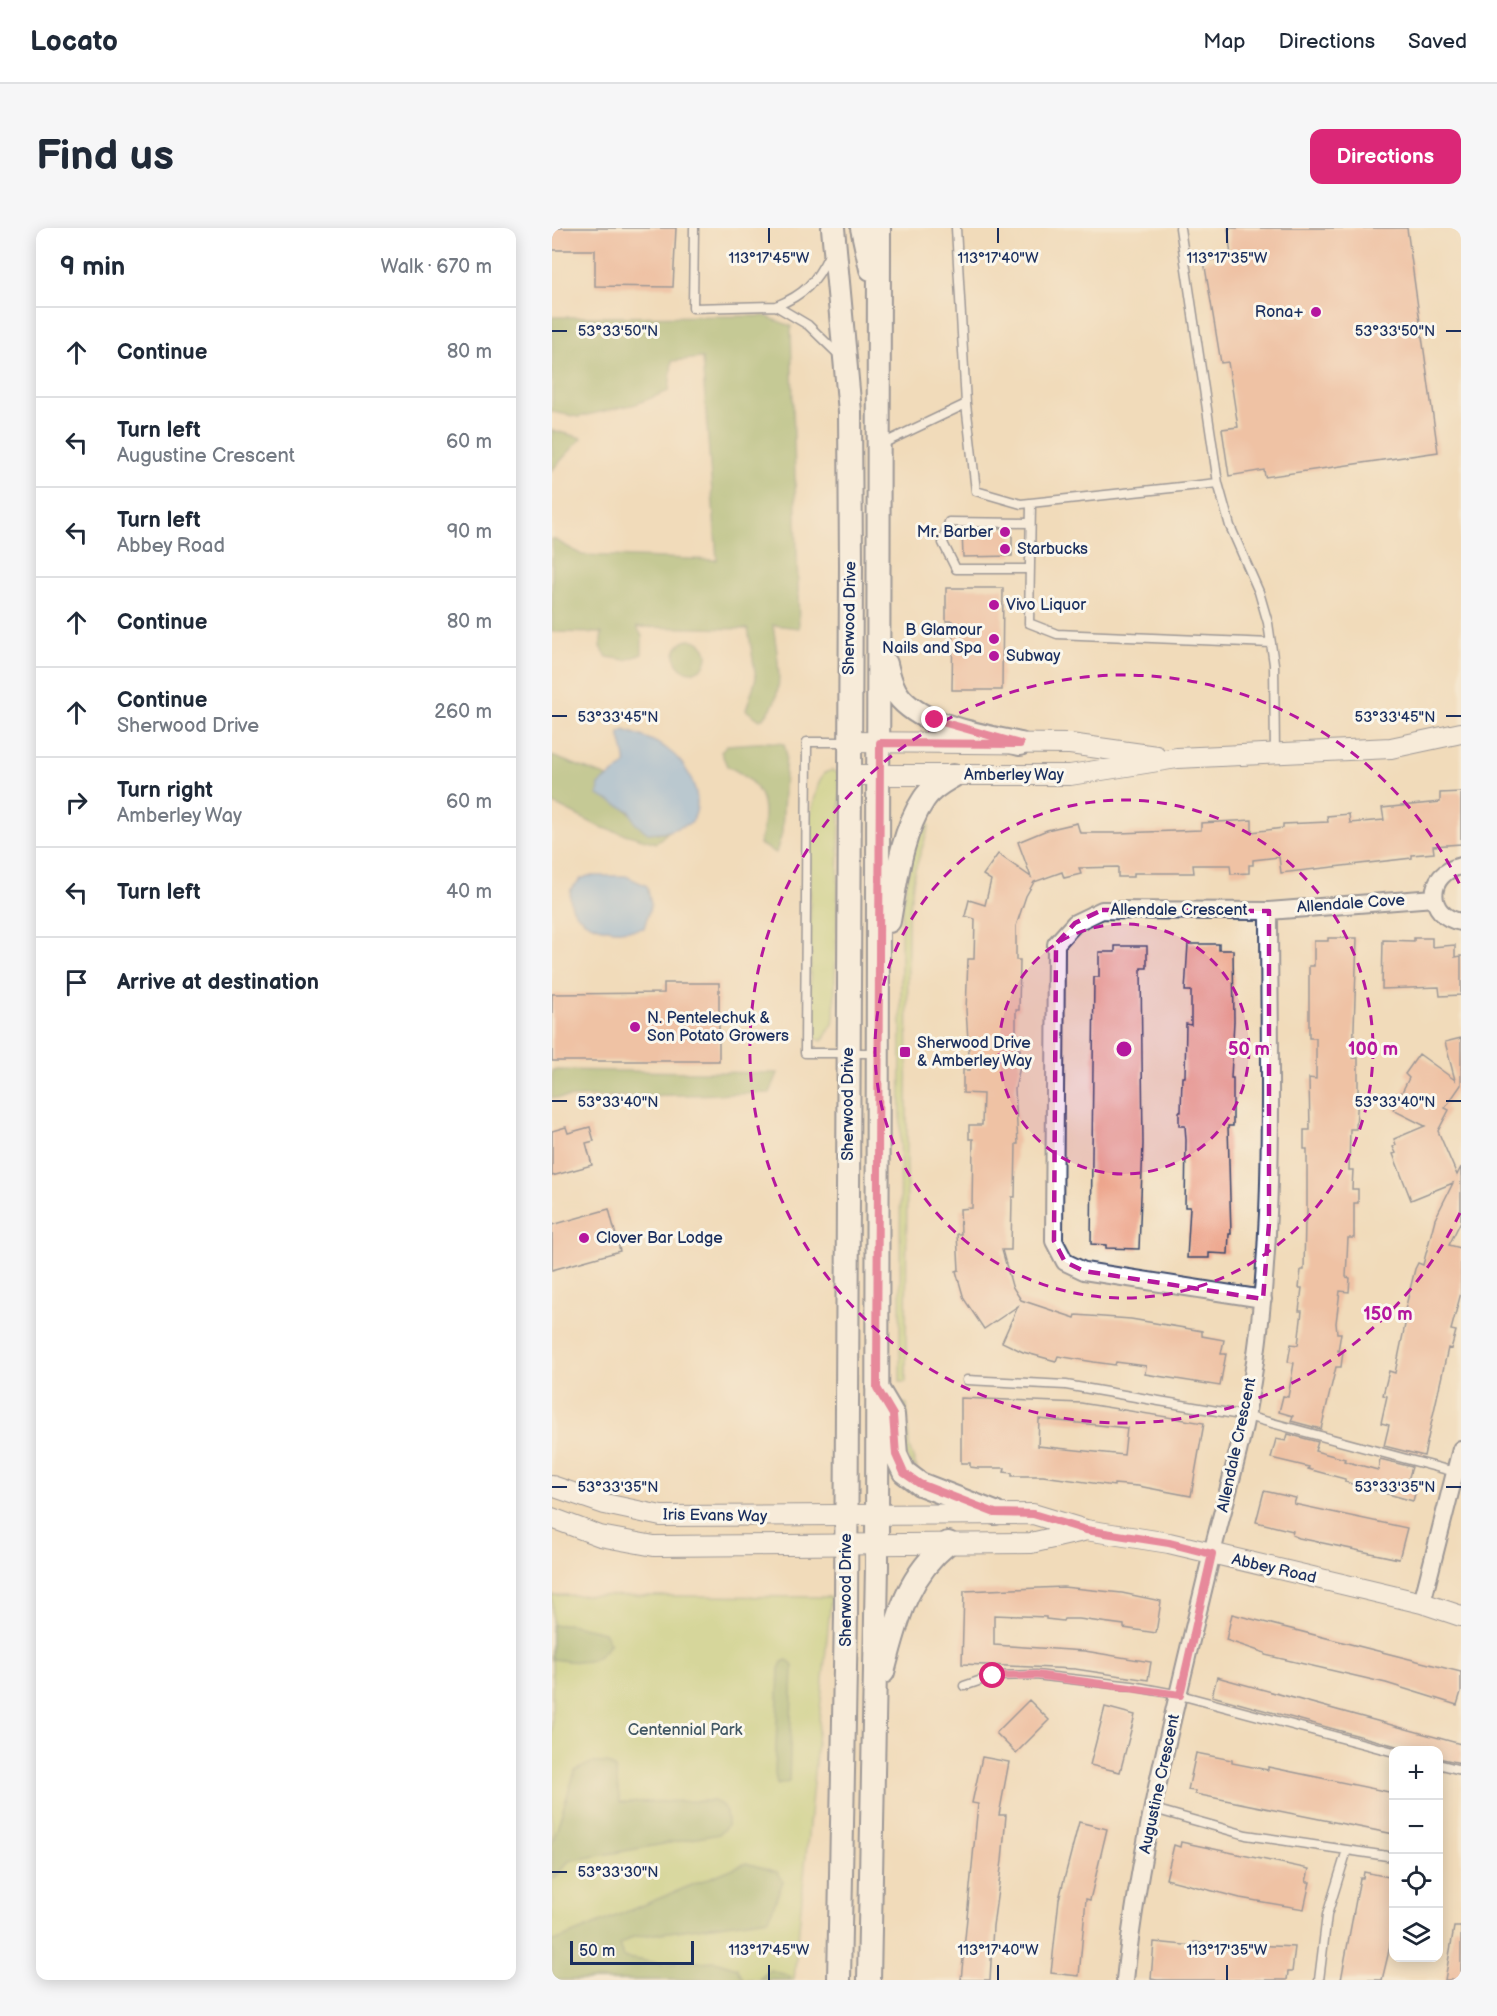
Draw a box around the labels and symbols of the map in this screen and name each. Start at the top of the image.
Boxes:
text: 113°17'45"W [729,249,810,268]
text: 113°17'40"W [957,249,1039,268]
text: 113°17'35"W [1186,249,1268,268]
place label: Rona+ [1255,303,1304,322]
marker: Rona+ [1309,305,1323,319]
text: 53°33'50"N [578,322,658,341]
text: 53°33'50"N [1355,322,1435,341]
place label: Mr. Barber [917,523,993,542]
marker: Mr. Barber [998,525,1012,539]
place label: Starbucks [1017,540,1088,559]
marker: Starbucks [998,542,1012,556]
street label: Sherwood Drive [840,560,860,675]
place label: Vivo Liquor [1006,596,1086,615]
marker: Vivo Liquor [987,598,1001,612]
place label: B Glamour Nails and Spa [882,621,982,658]
marker: B Glamour Nails and Spa [987,632,1001,646]
place label: Subway [1006,647,1061,666]
marker: Subway [987,649,1001,663]
route end [921,706,947,732]
text: 53°33'45"N [578,708,658,727]
text: 53°33'45"N [1355,708,1435,727]
street label: Amberley Way [964,766,1065,785]
street label: Allendale Cove [1296,891,1406,917]
street label: Allendale Crescent [1111,901,1248,920]
place label: N. Pentelechuk & Son Potato Growers [647,1009,789,1046]
marker: N. Pentelechuk & Son Potato Growers [628,1020,642,1034]
place label: Sherwood Drive & Amberley Way [917,1034,1033,1071]
centre of rings [1114,1039,1134,1059]
text: 50 m [1228,1039,1270,1060]
text: 100 m [1348,1039,1398,1060]
marker: Sherwood Drive & Amberley Way [898,1045,912,1059]
street label: Sherwood Drive [839,1047,858,1161]
text: 53°33'40"N [577,1093,659,1112]
text: 53°33'40"N [1354,1093,1436,1112]
place label: Clover Bar Lodge [596,1229,723,1248]
marker: Clover Bar Lodge [577,1231,591,1245]
text: 150 m [1363,1304,1413,1325]
street label: Allendale Crescent [1213,1376,1261,1514]
text: 53°33'35"N [578,1478,658,1497]
text: 53°33'35"N [1355,1478,1435,1497]
street label: Iris Evans Way [663,1506,768,1526]
street label: Sherwood Drive [837,1533,856,1647]
street label: Abbey Road [1230,1550,1318,1588]
route start [979,1662,1005,1688]
street label: Augustine Crescent [1136,1712,1184,1856]
park label: Centennial Park [628,1721,742,1740]
text: 53°33'30"N [577,1863,659,1882]
scale bar [570,1938,694,1966]
text: 113°17'45"W [729,1941,810,1960]
text: 113°17'40"W [957,1941,1039,1960]
text: 113°17'35"W [1186,1941,1268,1960]

